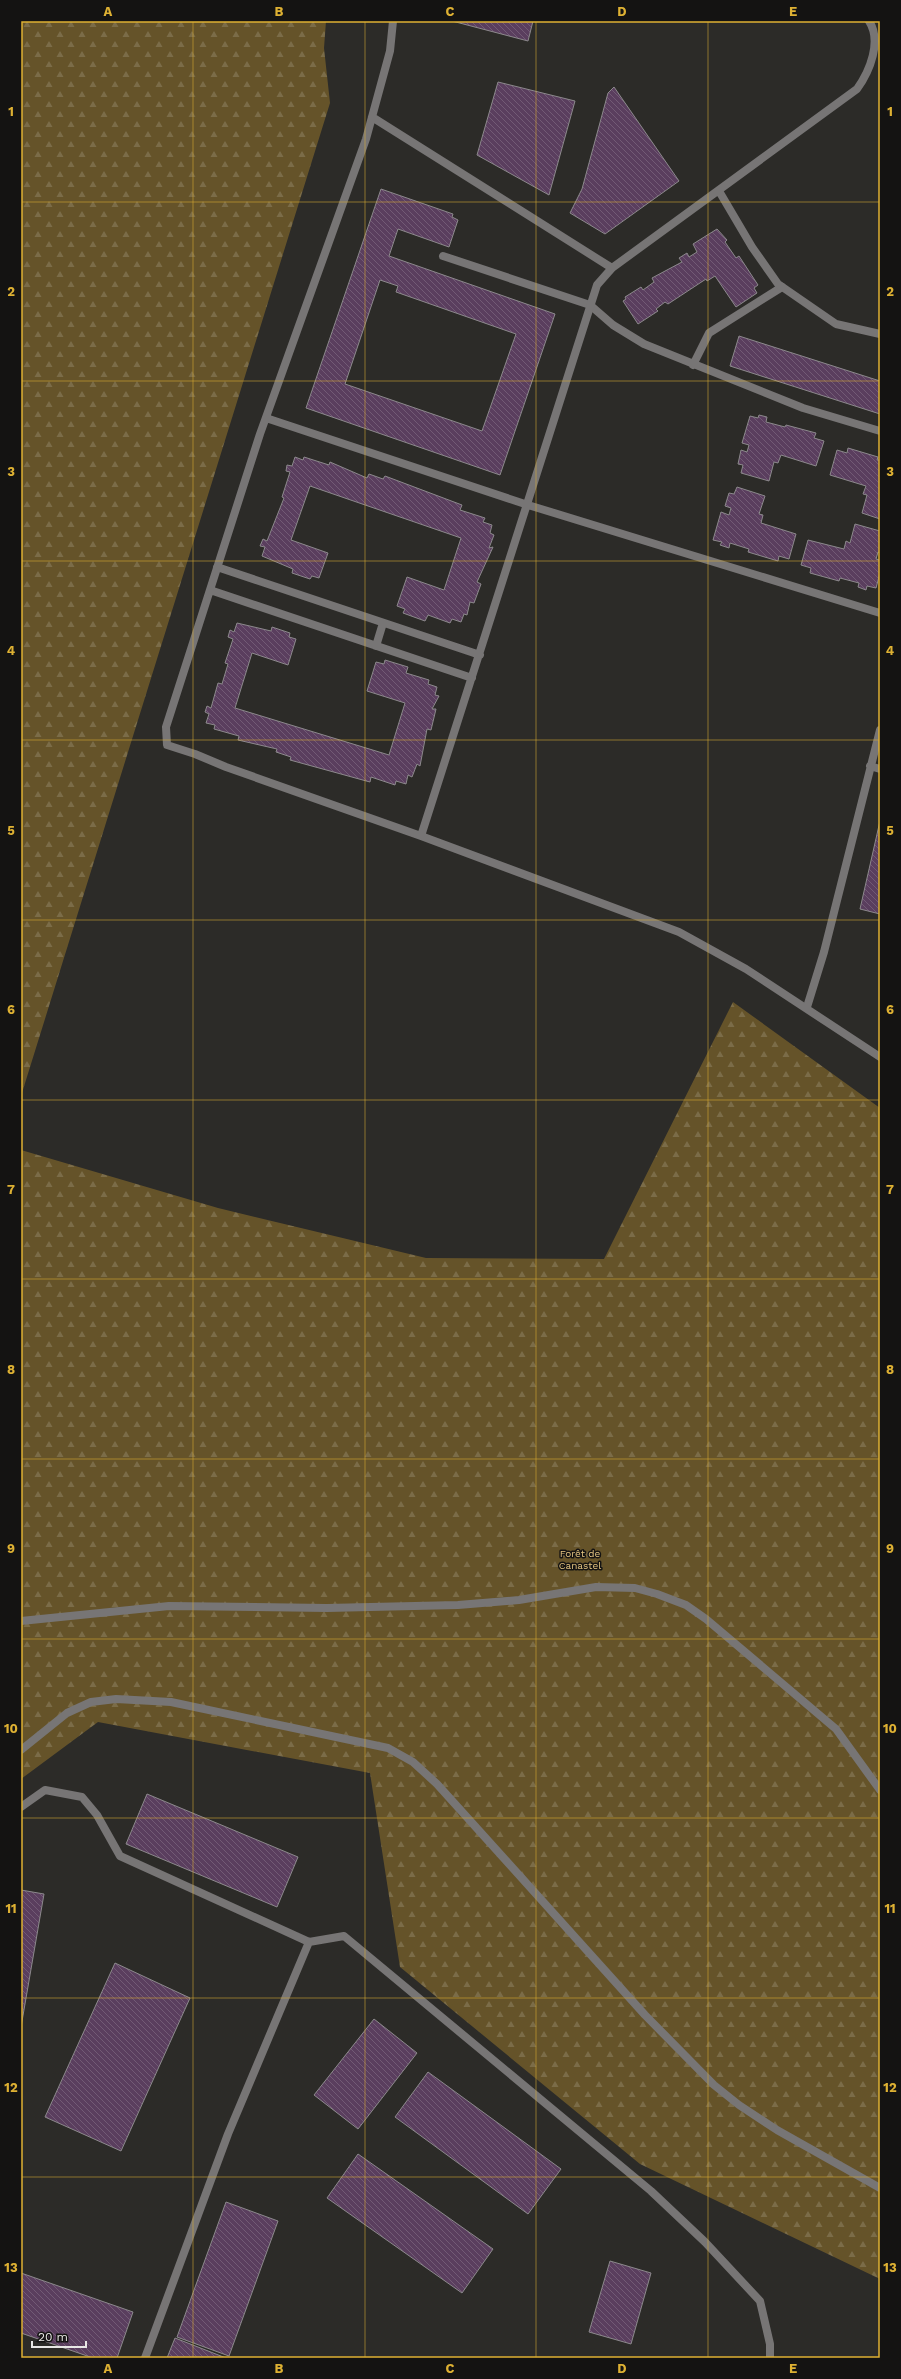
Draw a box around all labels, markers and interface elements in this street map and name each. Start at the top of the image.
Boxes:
text: A [104,4,113,19]
text: B [275,4,284,19]
text: C [446,4,455,19]
text: D [617,4,627,19]
text: E [789,4,797,19]
text: 1 [8,104,14,119]
text: 1 [887,104,893,119]
text: 2 [7,284,15,299]
text: 2 [886,284,894,299]
text: 3 [7,464,15,479]
text: 3 [886,464,894,479]
text: 4 [7,643,16,658]
text: 4 [886,643,895,658]
text: 5 [7,823,15,838]
text: 5 [886,823,894,838]
text: 6 [7,1002,15,1017]
text: 6 [886,1002,894,1017]
text: 7 [7,1182,15,1197]
text: 7 [886,1182,894,1197]
text: 8 [7,1362,15,1377]
text: 8 [886,1362,894,1377]
text: 9 [7,1541,15,1556]
text: 9 [886,1541,894,1556]
park label: Forêt de Canastel [559,1548,601,1571]
text: 10 [4,1721,18,1736]
text: 10 [883,1721,897,1736]
text: 11 [5,1901,17,1916]
text: 11 [884,1901,896,1916]
text: 12 [4,2080,18,2095]
text: 12 [883,2080,897,2095]
text: 13 [4,2260,18,2275]
text: 13 [883,2260,897,2275]
scale bar [32,2323,86,2349]
text: 20 m [38,2330,68,2344]
text: A [104,2361,113,2376]
text: B [275,2361,284,2376]
text: C [446,2361,455,2376]
text: D [617,2361,627,2376]
text: E [789,2361,797,2376]

